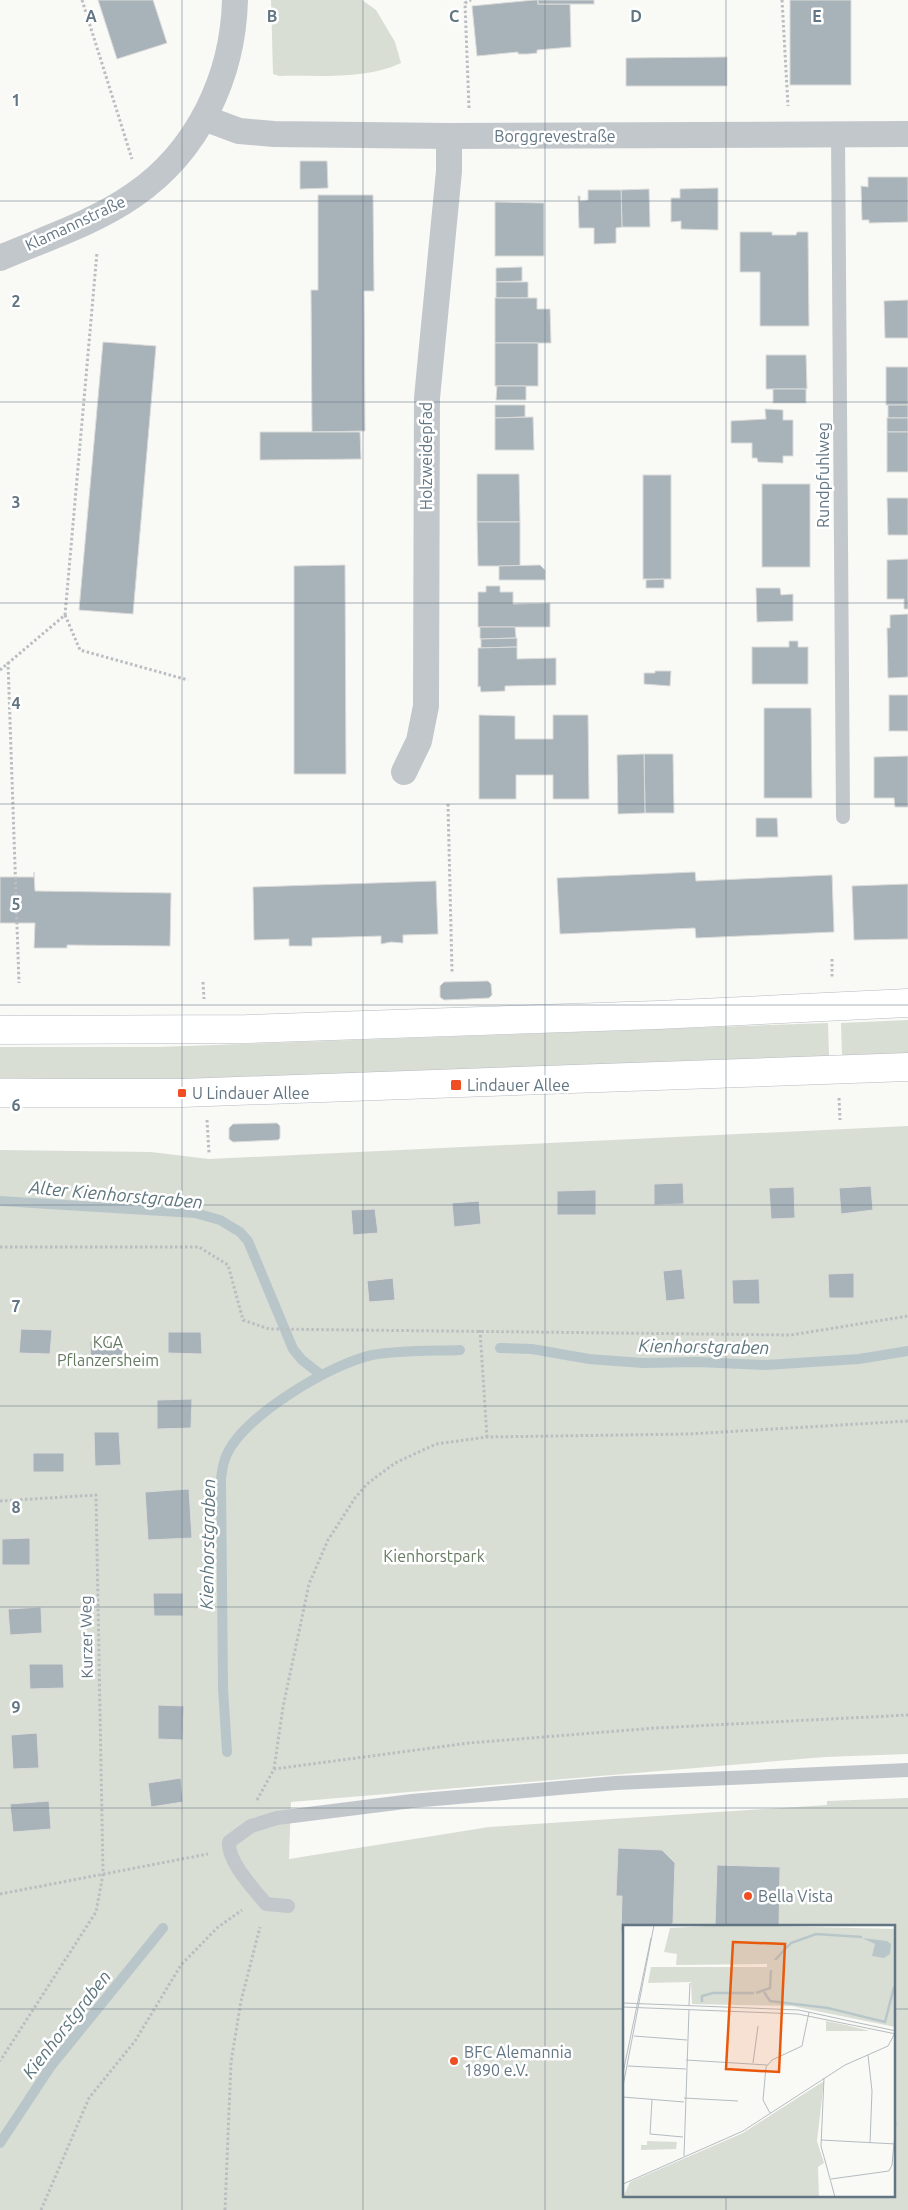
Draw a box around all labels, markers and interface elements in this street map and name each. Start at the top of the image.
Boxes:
text: A [85,7,97,25]
text: B [267,7,277,25]
text: C [449,7,459,25]
text: D [630,7,642,25]
text: E [812,7,822,25]
text: 1 [11,91,21,109]
street label: Borggrevestraße [494,127,616,145]
street label: Klamannstraße [22,192,128,254]
text: 2 [11,292,21,310]
street label: Holzweidepfad [417,402,435,510]
street label: Rundpfuhlweg [814,422,832,528]
text: 3 [11,493,21,511]
text: 4 [11,694,21,712]
text: 5 [11,895,21,913]
place label: Lindauer Allee [467,1076,570,1094]
marker: Lindauer Allee [449,1078,463,1092]
place label: U Lindauer Allee [192,1084,310,1102]
marker: U Lindauer Allee [176,1087,188,1099]
text: 6 [11,1096,21,1114]
water label: Alter Kienhorstgraben [27,1176,204,1212]
text: 7 [11,1297,21,1315]
park label: KGA Pflanzersheim [57,1333,159,1369]
water label: Kienhorstgraben [638,1335,770,1357]
water label: Kienhorstgraben [196,1478,218,1610]
text: 8 [11,1498,21,1516]
park label: Kienhorstpark [383,1547,485,1565]
street label: Kurzer Weg [76,1595,96,1679]
text: 9 [11,1698,21,1716]
place label: Bella Vista [758,1887,833,1905]
marker: Bella Vista [742,1890,754,1902]
inset map [623,1925,896,2198]
water label: Kienhorstgraben [18,1966,114,2082]
place label: BFC Alemannia 1890 e.V. [464,2043,572,2079]
marker: BFC Alemannia 1890 e.V. [448,2055,460,2067]

